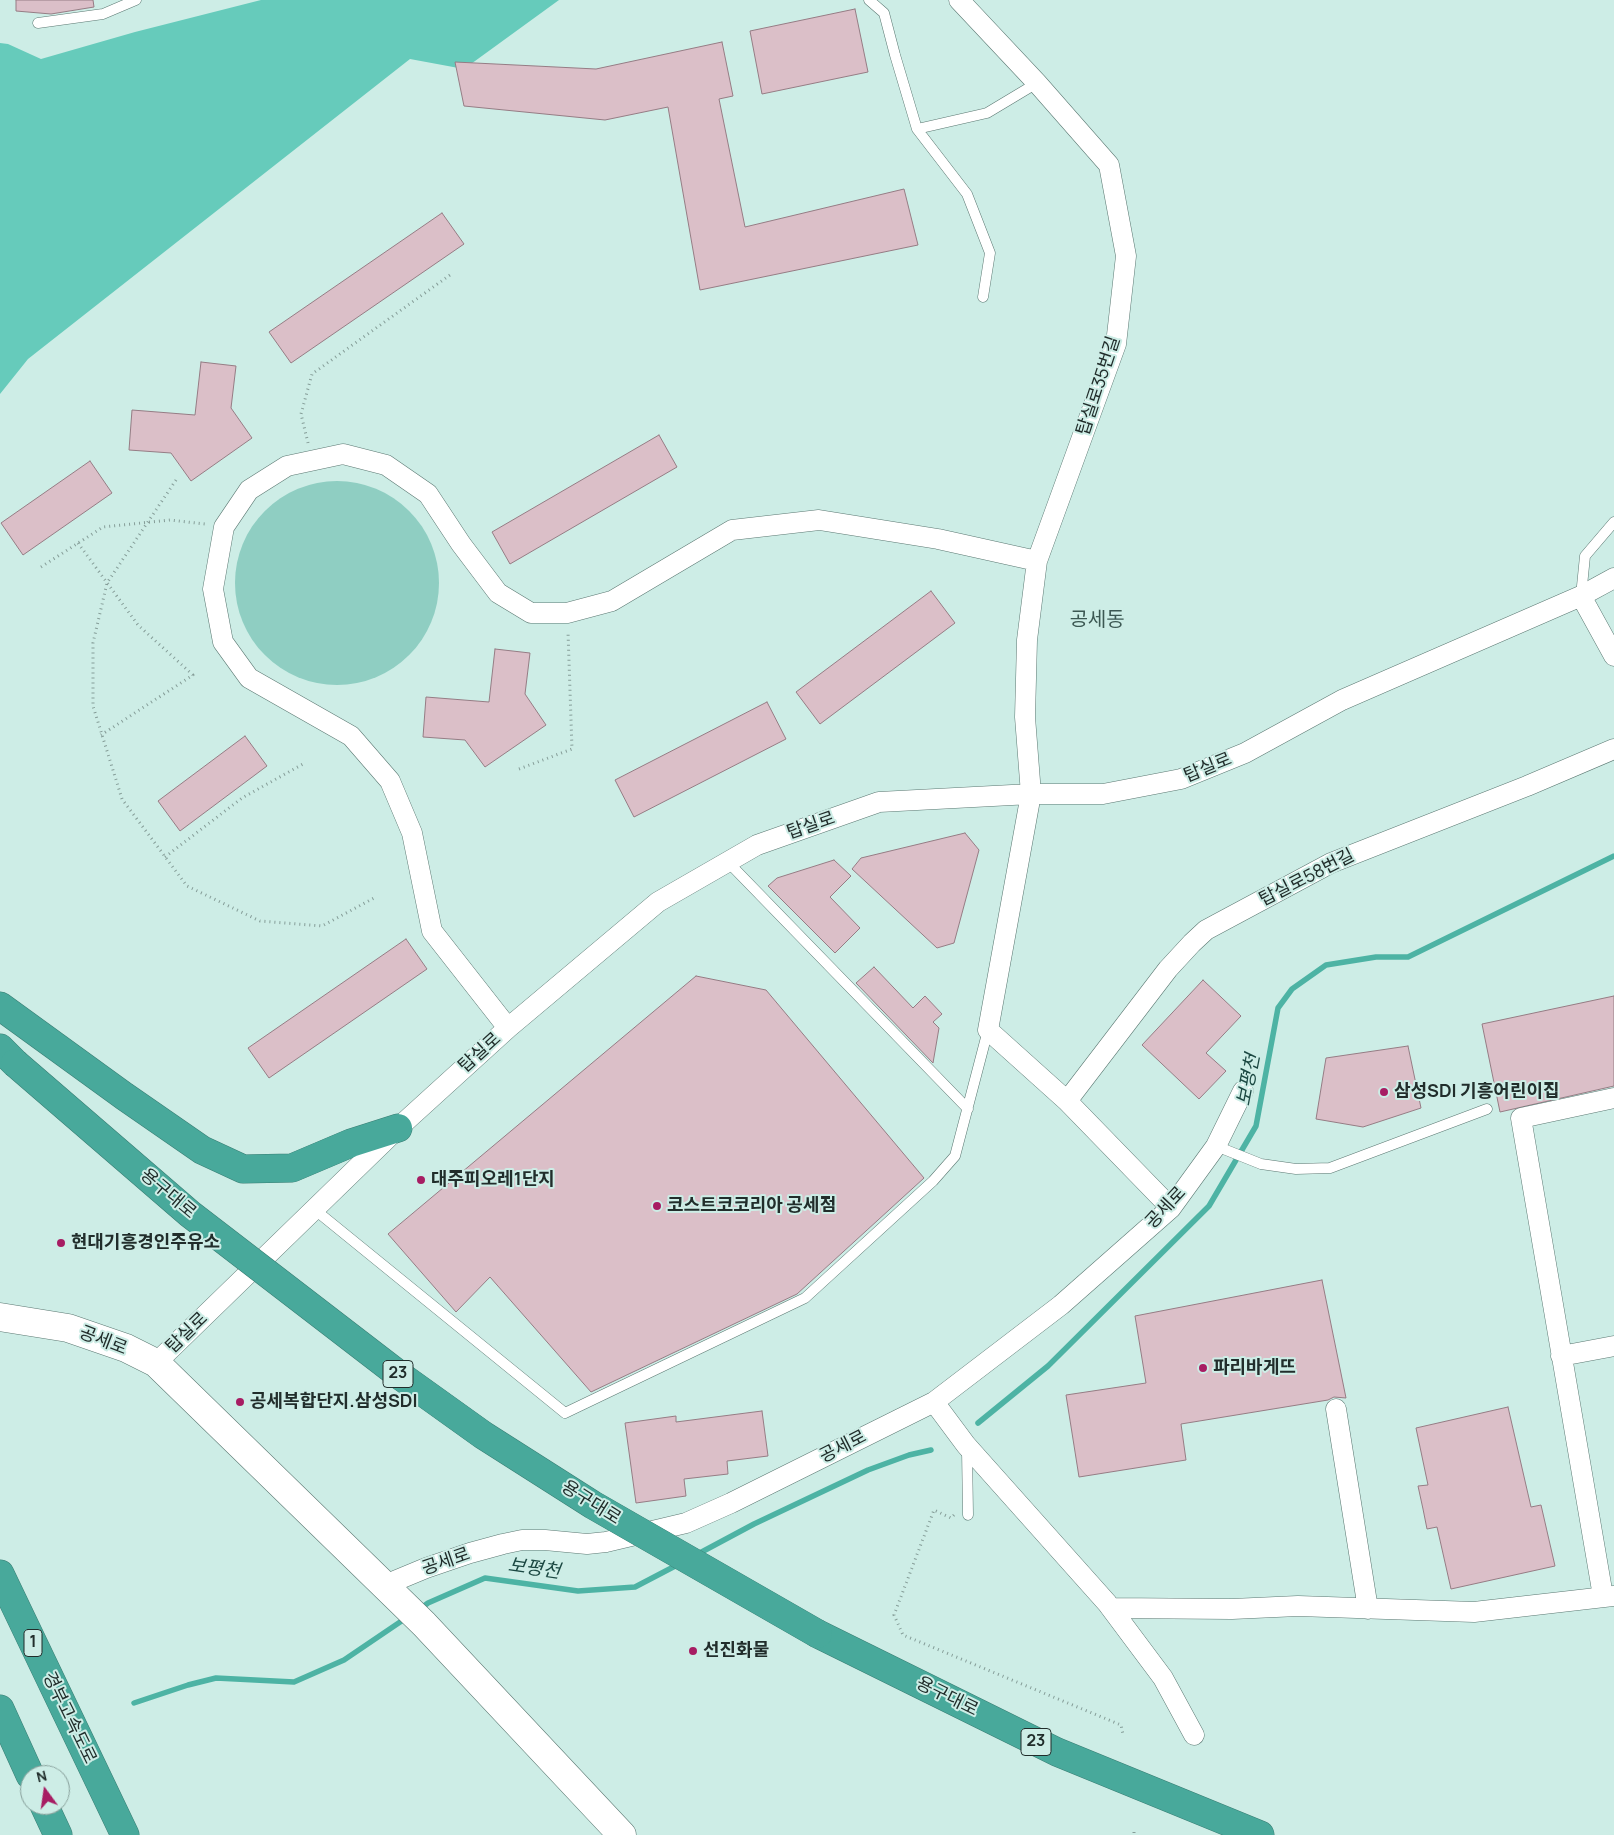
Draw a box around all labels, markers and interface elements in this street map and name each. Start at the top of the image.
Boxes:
street label: 탑실로35번길 [1073,334,1125,438]
district label: 공세동 [1069,608,1125,632]
street label: 탑실로 [1181,749,1235,787]
street label: 탑실로 [784,808,838,844]
street label: 탑실로58번길 [1256,845,1358,911]
street label: 탑실로 [454,1028,506,1078]
water label: 보평천 [1233,1052,1265,1108]
place label: 삼성SDI 기흥어린이집 [1394,1081,1560,1103]
marker: 삼성SDI 기흥어린이집 [1378,1086,1390,1098]
street label: 용구대로 [136,1164,200,1224]
place label: 대주피오레1단지 [431,1169,555,1191]
marker: 대주피오레1단지 [415,1174,427,1186]
street label: 공세로 [1141,1182,1191,1234]
place label: 코스트코코리아 공세점 [667,1195,836,1217]
marker: 코스트코코리아 공세점 [651,1200,663,1212]
place label: 현대기흥경인주유소 [71,1232,220,1254]
marker: 현대기흥경인주유소 [55,1237,67,1249]
street label: 탑실로 [162,1308,212,1358]
street label: 공세로 [76,1322,130,1360]
place label: 파리바게뜨 [1213,1357,1296,1379]
road number: 23 [383,1360,413,1388]
marker: 파리바게뜨 [1197,1362,1209,1374]
place label: 공세복합단지.삼성SDI [250,1391,417,1413]
marker: 공세복합단지.삼성SDI [234,1396,246,1408]
street label: 공세로 [816,1426,870,1468]
street label: 용구대로 [557,1476,625,1530]
street label: 공세로 [419,1544,473,1580]
water label: 보평천 [506,1554,562,1584]
road number: 1 [24,1630,42,1656]
place label: 선진화물 [703,1640,769,1662]
marker: 선진화물 [687,1645,699,1657]
street label: 경부고속도로 [38,1669,100,1767]
street label: 용구대로 [912,1673,982,1721]
road number: 23 [1021,1728,1051,1755]
north arrow [20,1765,70,1815]
text: N [34,1765,49,1786]

